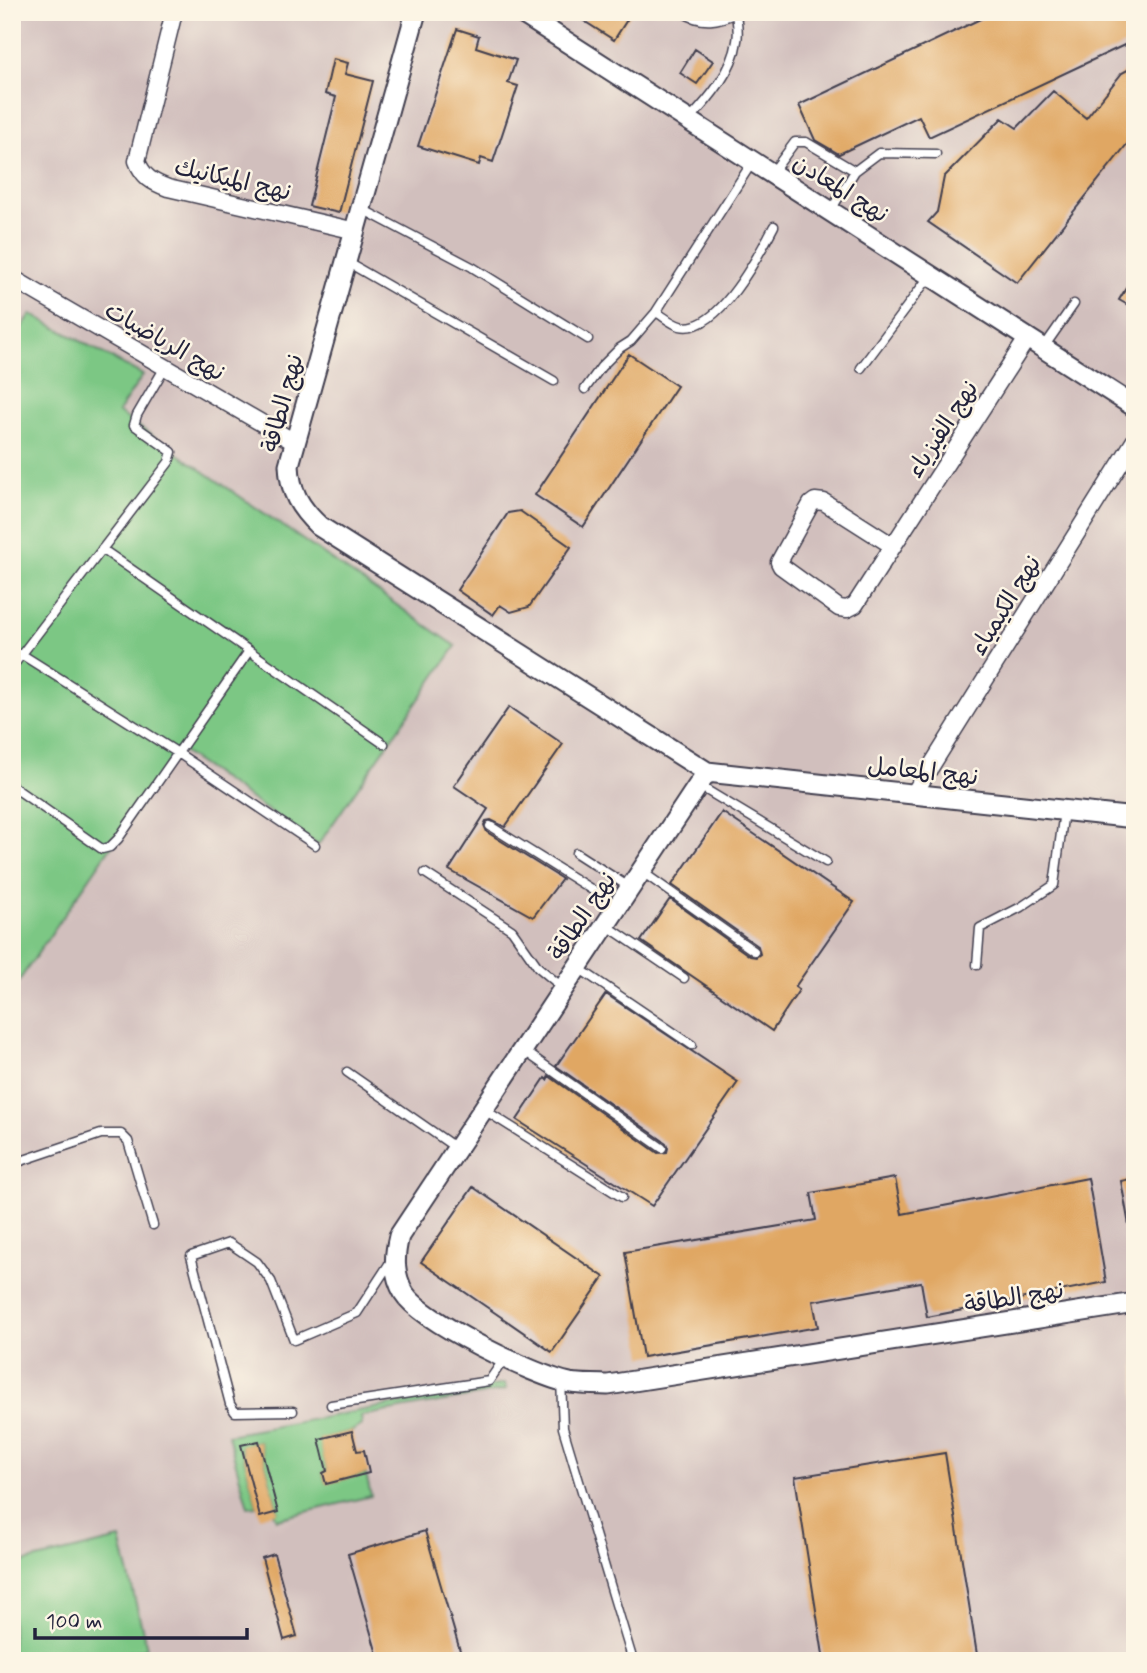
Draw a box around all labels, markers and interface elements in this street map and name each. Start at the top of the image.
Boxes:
street label: نهج المعادن [787,148,894,231]
street label: نهج الميكانيك [171,152,294,209]
street label: نهج الرياضيات [98,295,230,389]
street label: نهج الطاقة [255,351,311,456]
street label: نهج الفيزياء [900,375,986,484]
street label: نهج الكيمياء [963,550,1049,662]
street label: نهج المعامل [866,751,980,794]
street label: نهج الطاقة [542,867,624,967]
street label: نهج الطاقة [962,1275,1066,1322]
scale bar [35,1596,247,1640]
text: 100 m [46,1608,102,1636]

